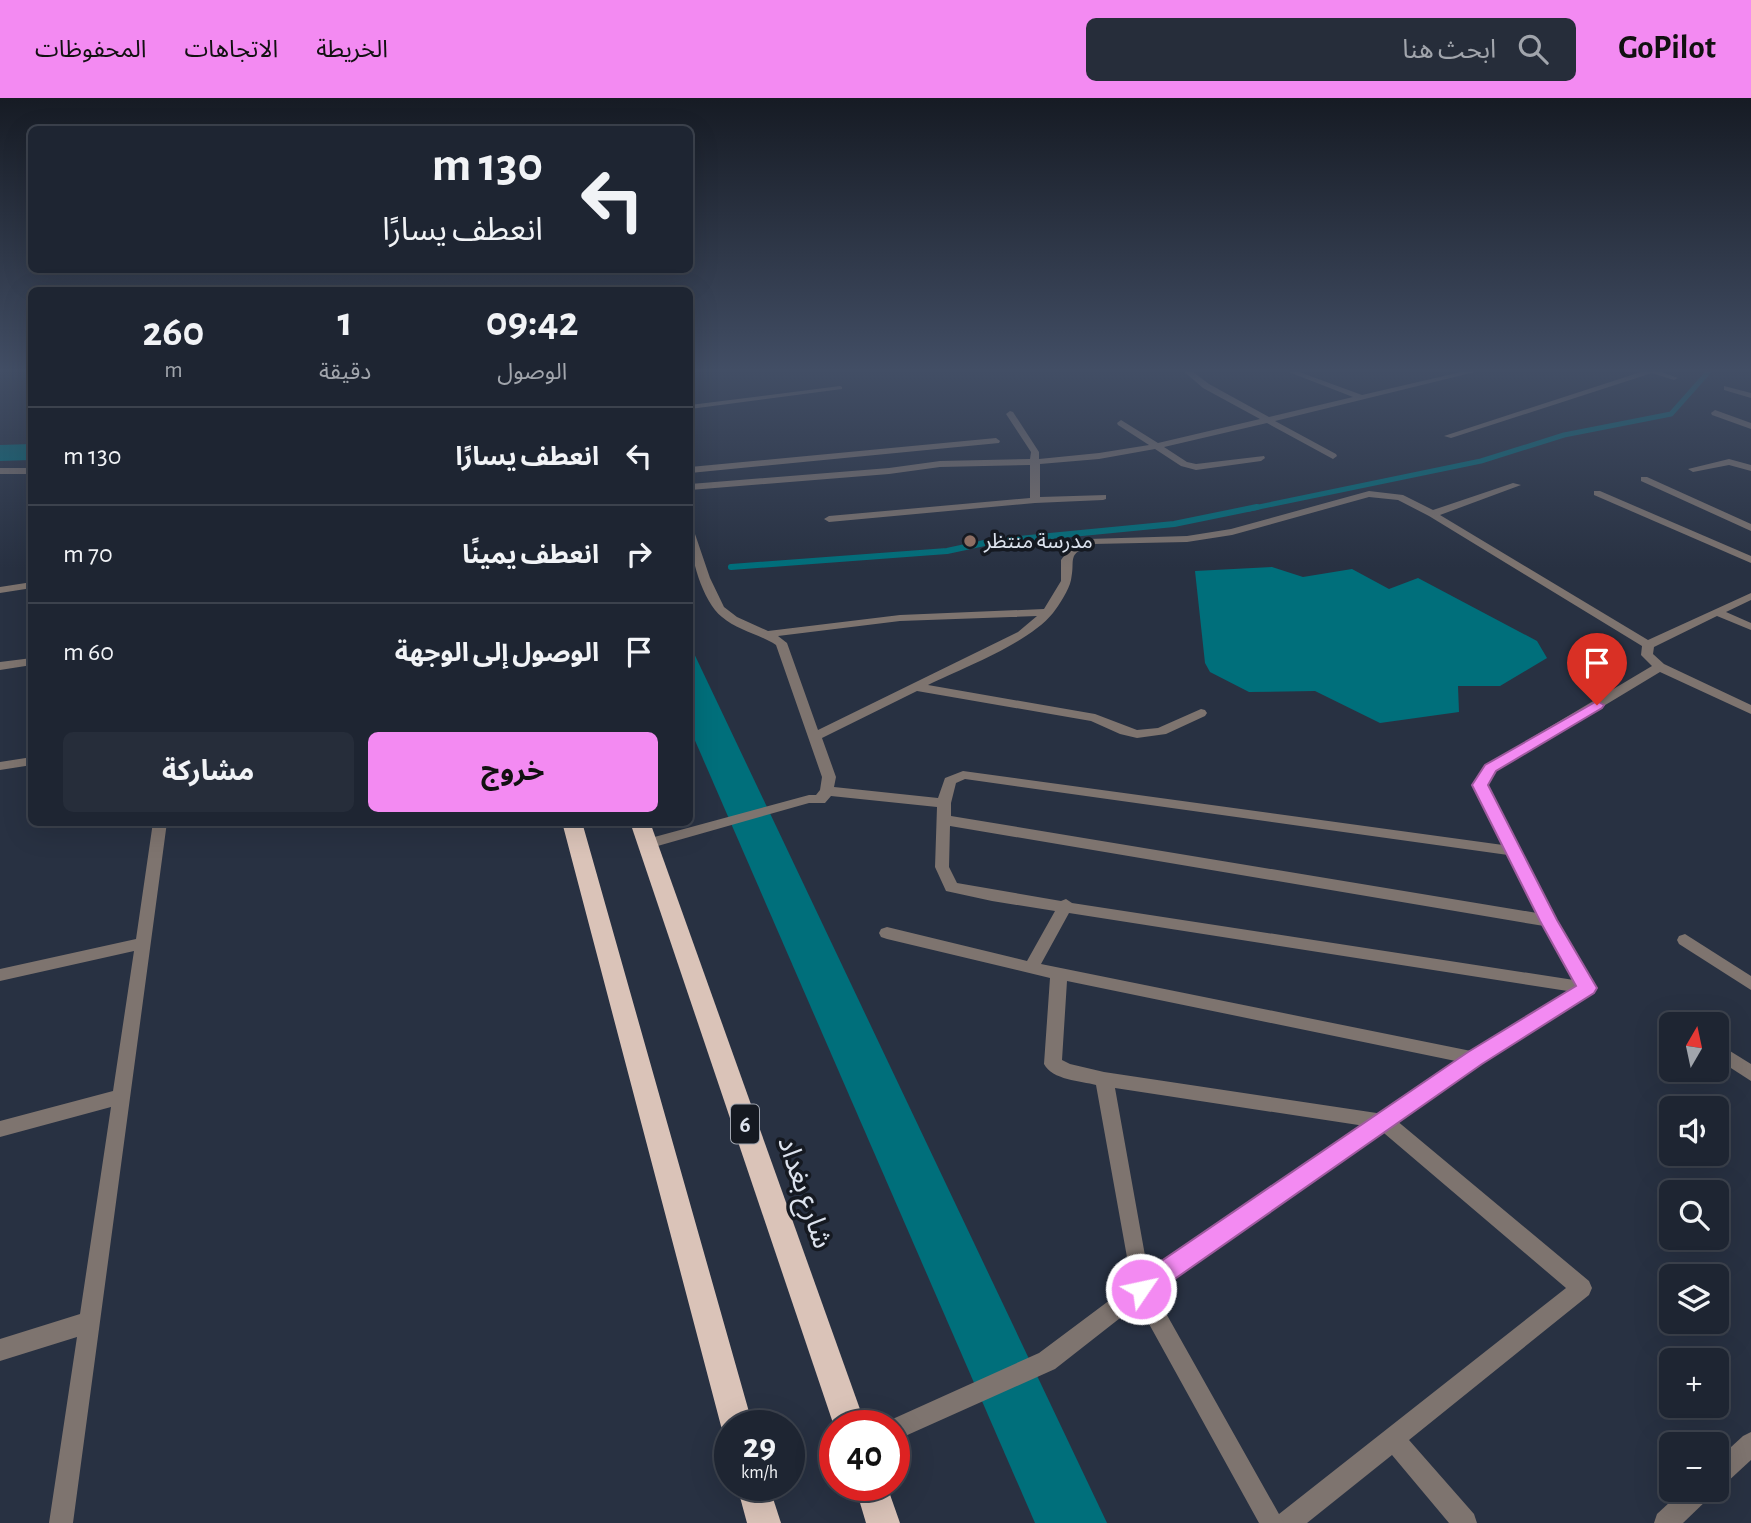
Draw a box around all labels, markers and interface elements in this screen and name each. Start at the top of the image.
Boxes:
search box [1086,18,1576,81]
icon: search [1514,30,1552,68]
text: GoPilot [1618,32,1716,65]
text: ابحث هنا [1402,37,1496,63]
text: المحفوظات [35,38,146,62]
text: الاتجاهات [184,38,278,62]
text: الخريطة [316,38,388,62]
text: 130 m [432,141,543,190]
icon: left [567,154,658,245]
text: انعطف يسارًا [382,214,543,246]
text: 1 [338,301,353,343]
text: 09:42 [486,301,579,343]
text: 260 [142,311,204,353]
text: m [164,359,183,382]
text: دقيقة [319,361,371,384]
text: الوصول [497,361,567,384]
icon: left [620,437,658,475]
text: 130 m [63,443,122,469]
text: انعطف يسارًا [455,444,599,470]
place label: مدرسة منتظر [983,531,1093,553]
marker: مدرسة منتظر [962,533,978,549]
icon: right [620,535,658,573]
text: 70 m [63,541,113,567]
text: انعطف يمينًا [462,542,599,568]
icon: arrive [620,633,658,671]
pin [1567,633,1627,705]
text: 60 m [63,639,114,665]
text: الوصول إلى الوجهة [395,640,599,666]
icon: arrive [1578,644,1616,682]
button: مشاركة [63,732,354,812]
button: خروج [368,732,658,812]
north arrow [1659,1012,1729,1082]
map controls [1659,1012,1729,1502]
button: sound [1659,1096,1729,1166]
road number: 6 [731,1105,759,1144]
street label: شارع بغداد [767,1133,836,1254]
button: search [1659,1180,1729,1250]
position arrow [1104,1252,1178,1326]
button: layers [1659,1264,1729,1334]
button: + [1659,1348,1729,1418]
speed limit sign: 40 [819,1410,910,1501]
text: 29 [743,1429,776,1464]
button: − [1659,1432,1729,1502]
text: km/h [741,1464,778,1482]

